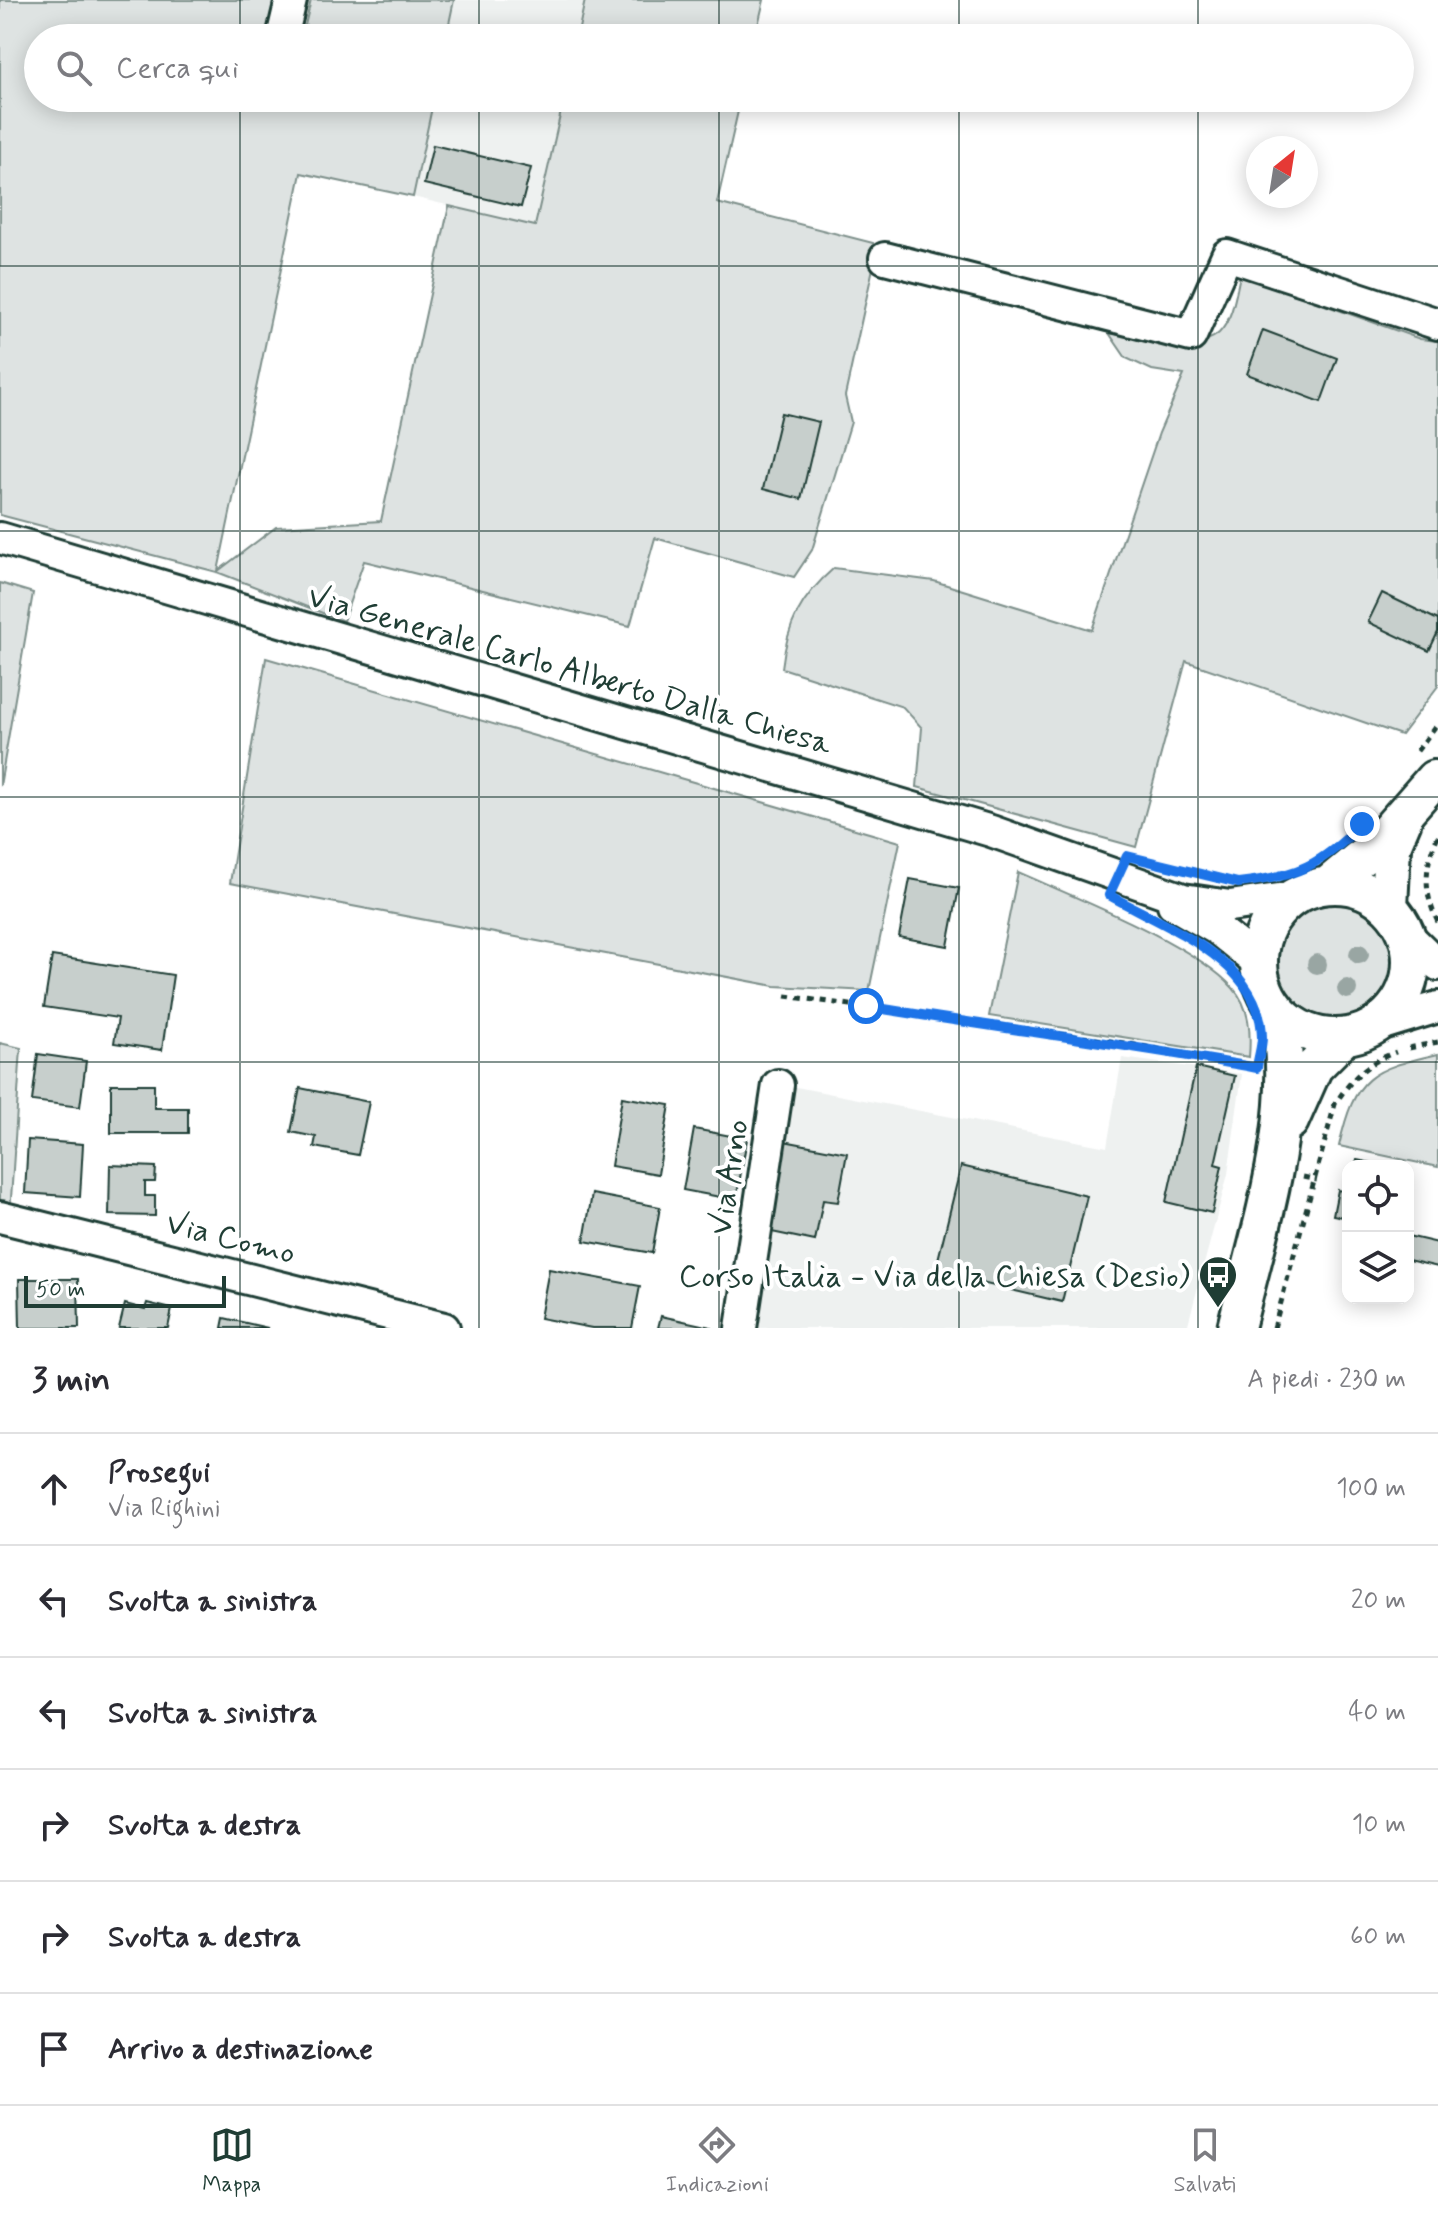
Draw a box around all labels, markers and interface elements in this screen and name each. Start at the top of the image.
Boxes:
search box [24,24,1414,112]
icon: search [52,46,96,90]
text: Cerca qui [116,49,239,88]
north arrow [1246,136,1318,208]
street label: Via Generale Carlo Alberto Dalla Chiesa [303,576,837,766]
route end [1344,806,1380,842]
route start [848,988,884,1024]
street label: Via Arno [700,1117,760,1238]
map controls [1342,1160,1414,1304]
button: locate [1342,1160,1414,1232]
street label: Via Como [162,1203,299,1275]
button: layers [1342,1232,1414,1304]
bus stop icon: Corso Italia - Via della Chiesa (Desio) [1197,1254,1239,1309]
place label: Corso Italia - Via della Chiesa (Desio) [679,1256,1190,1298]
scale bar [24,1272,226,1308]
text: 50 m [36,1276,85,1304]
text: 3 min [32,1358,110,1403]
text: A piedi · 230 m [1247,1363,1406,1397]
text: Prosegui [108,1453,210,1492]
icon: ahead [32,1467,76,1511]
text: 100 m [1336,1472,1406,1506]
text: Via Righini [108,1492,221,1526]
icon: left [32,1579,76,1623]
text: Svolta a sinistra [108,1582,318,1621]
text: 20 m [1351,1584,1406,1618]
icon: left [32,1691,76,1735]
text: Svolta a sinistra [108,1694,318,1733]
text: 40 m [1348,1696,1406,1730]
icon: right [32,1803,76,1847]
text: Svolta a destra [108,1806,301,1845]
text: 10 m [1352,1808,1406,1842]
icon: right [32,1915,76,1959]
text: Svolta a destra [108,1918,301,1957]
text: 60 m [1350,1920,1406,1954]
icon: arrive [32,2027,76,2071]
text: Arrivo a destinazione [108,2030,373,2069]
tab: Mappa [202,2123,261,2199]
tab: Indicazioni [666,2123,769,2199]
tab: Salvati [1173,2123,1236,2199]

